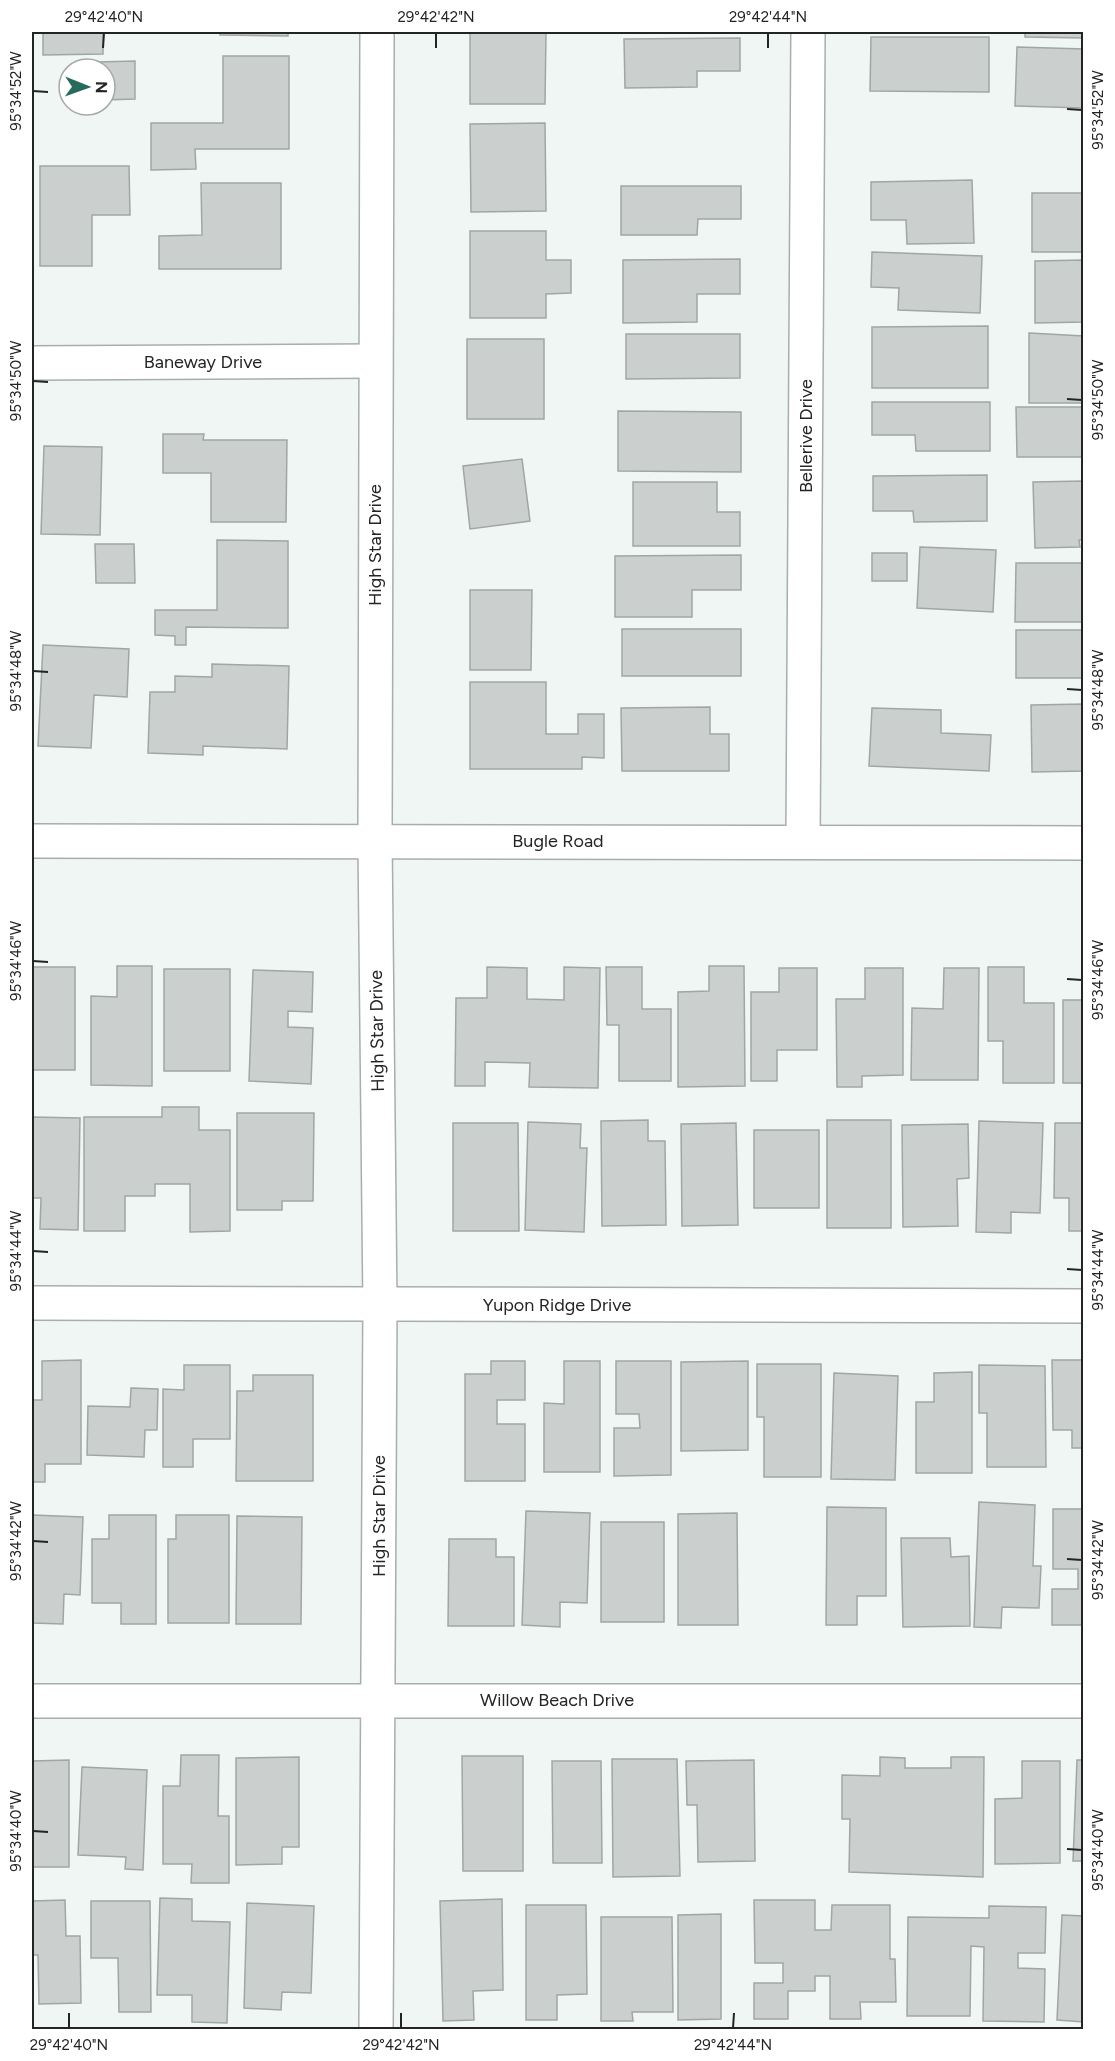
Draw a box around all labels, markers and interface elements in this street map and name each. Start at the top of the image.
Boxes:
text: 29°42'40"N [65,8,143,26]
text: 29°42'42"N [397,8,475,26]
text: 29°42'44"N [729,8,807,26]
text: 95°34'52"W [7,51,25,131]
north arrow [57,57,117,117]
text: 95°34'52"W [1089,70,1107,150]
text: N [92,81,111,94]
text: 95°34'50"W [7,340,25,421]
street label: Baneway Drive [144,351,262,373]
text: 95°34'50"W [1089,359,1107,440]
street label: Bellerive Drive [795,379,817,493]
street label: High Star Drive [364,484,386,606]
text: 95°34'48"W [7,630,25,711]
text: 95°34'48"W [1089,649,1107,730]
street label: Bugle Road [512,830,604,852]
text: 95°34'46"W [7,920,25,1001]
text: 95°34'46"W [1089,939,1107,1020]
street label: High Star Drive [365,970,389,1092]
text: 95°34'44"W [7,1210,25,1291]
text: 95°34'44"W [1089,1229,1107,1310]
street label: Yupon Ridge Drive [483,1294,631,1316]
street label: High Star Drive [368,1455,390,1577]
text: 95°34'42"W [7,1500,25,1581]
text: 95°34'42"W [1089,1519,1107,1600]
street label: Willow Beach Drive [480,1689,634,1711]
text: 95°34'40"W [7,1790,25,1872]
text: 95°34'40"W [1089,1809,1107,1891]
text: 29°42'40"N [30,2036,108,2054]
text: 29°42'42"N [362,2036,440,2054]
text: 29°42'44"N [694,2036,772,2054]

